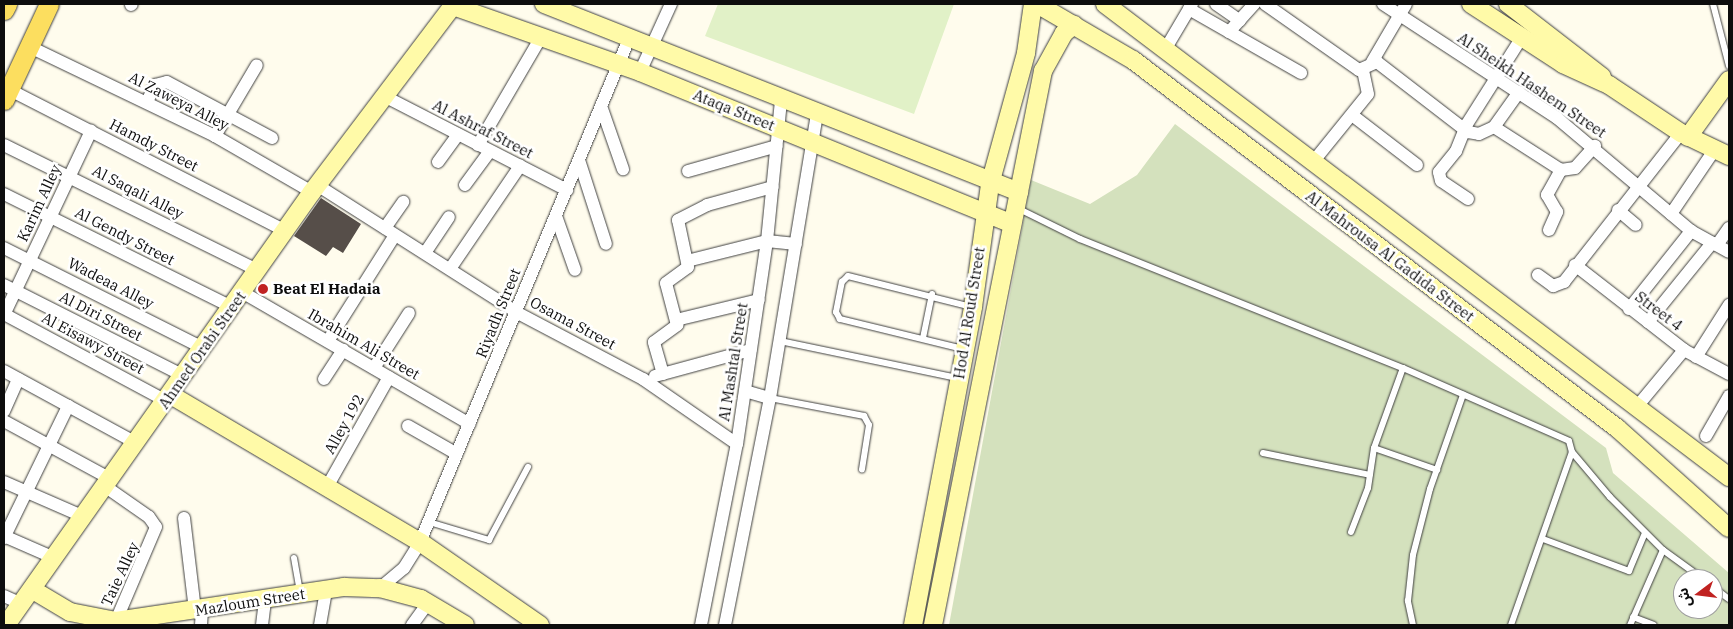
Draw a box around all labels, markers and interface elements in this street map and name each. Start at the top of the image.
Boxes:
street label: Al Sheikh Hashem Street [1454,29,1610,141]
street label: Al Zaweya Alley [126,68,232,134]
street label: Ataqa Street [691,85,777,135]
street label: Al Ashraf Street [430,96,536,162]
street label: Hamdy Street [107,115,201,175]
street label: Al Saqali Alley [89,161,187,223]
street label: Karim Alley [13,162,65,244]
street label: Al Mahrousa Al Gadida Street [1302,187,1478,325]
street label: Al Gendy Street [72,203,178,269]
street label: Hod Al Roud Street [950,246,988,380]
street label: Wadeaa Alley [65,254,157,312]
street label: Riyadh Street [472,266,524,360]
place label: Beat El Hadaia [273,280,380,298]
marker: Beat El Hadaia [257,283,269,295]
street label: Al Diri Street [57,287,145,345]
street label: Street 4 [1632,287,1686,335]
street label: Ahmed Orabi Street [155,288,249,412]
street label: Osama Street [527,293,619,353]
street label: Al Mashtal Street [715,301,751,423]
street label: Ibrahim Ali Street [305,305,423,383]
street label: Al Eisawy Street [39,308,147,378]
street label: Alley 192 [320,391,368,457]
street label: Taie Alley [97,539,143,609]
north arrow [1673,569,1723,619]
street label: Mazloum Street [194,584,306,620]
text: ش [1673,586,1696,609]

